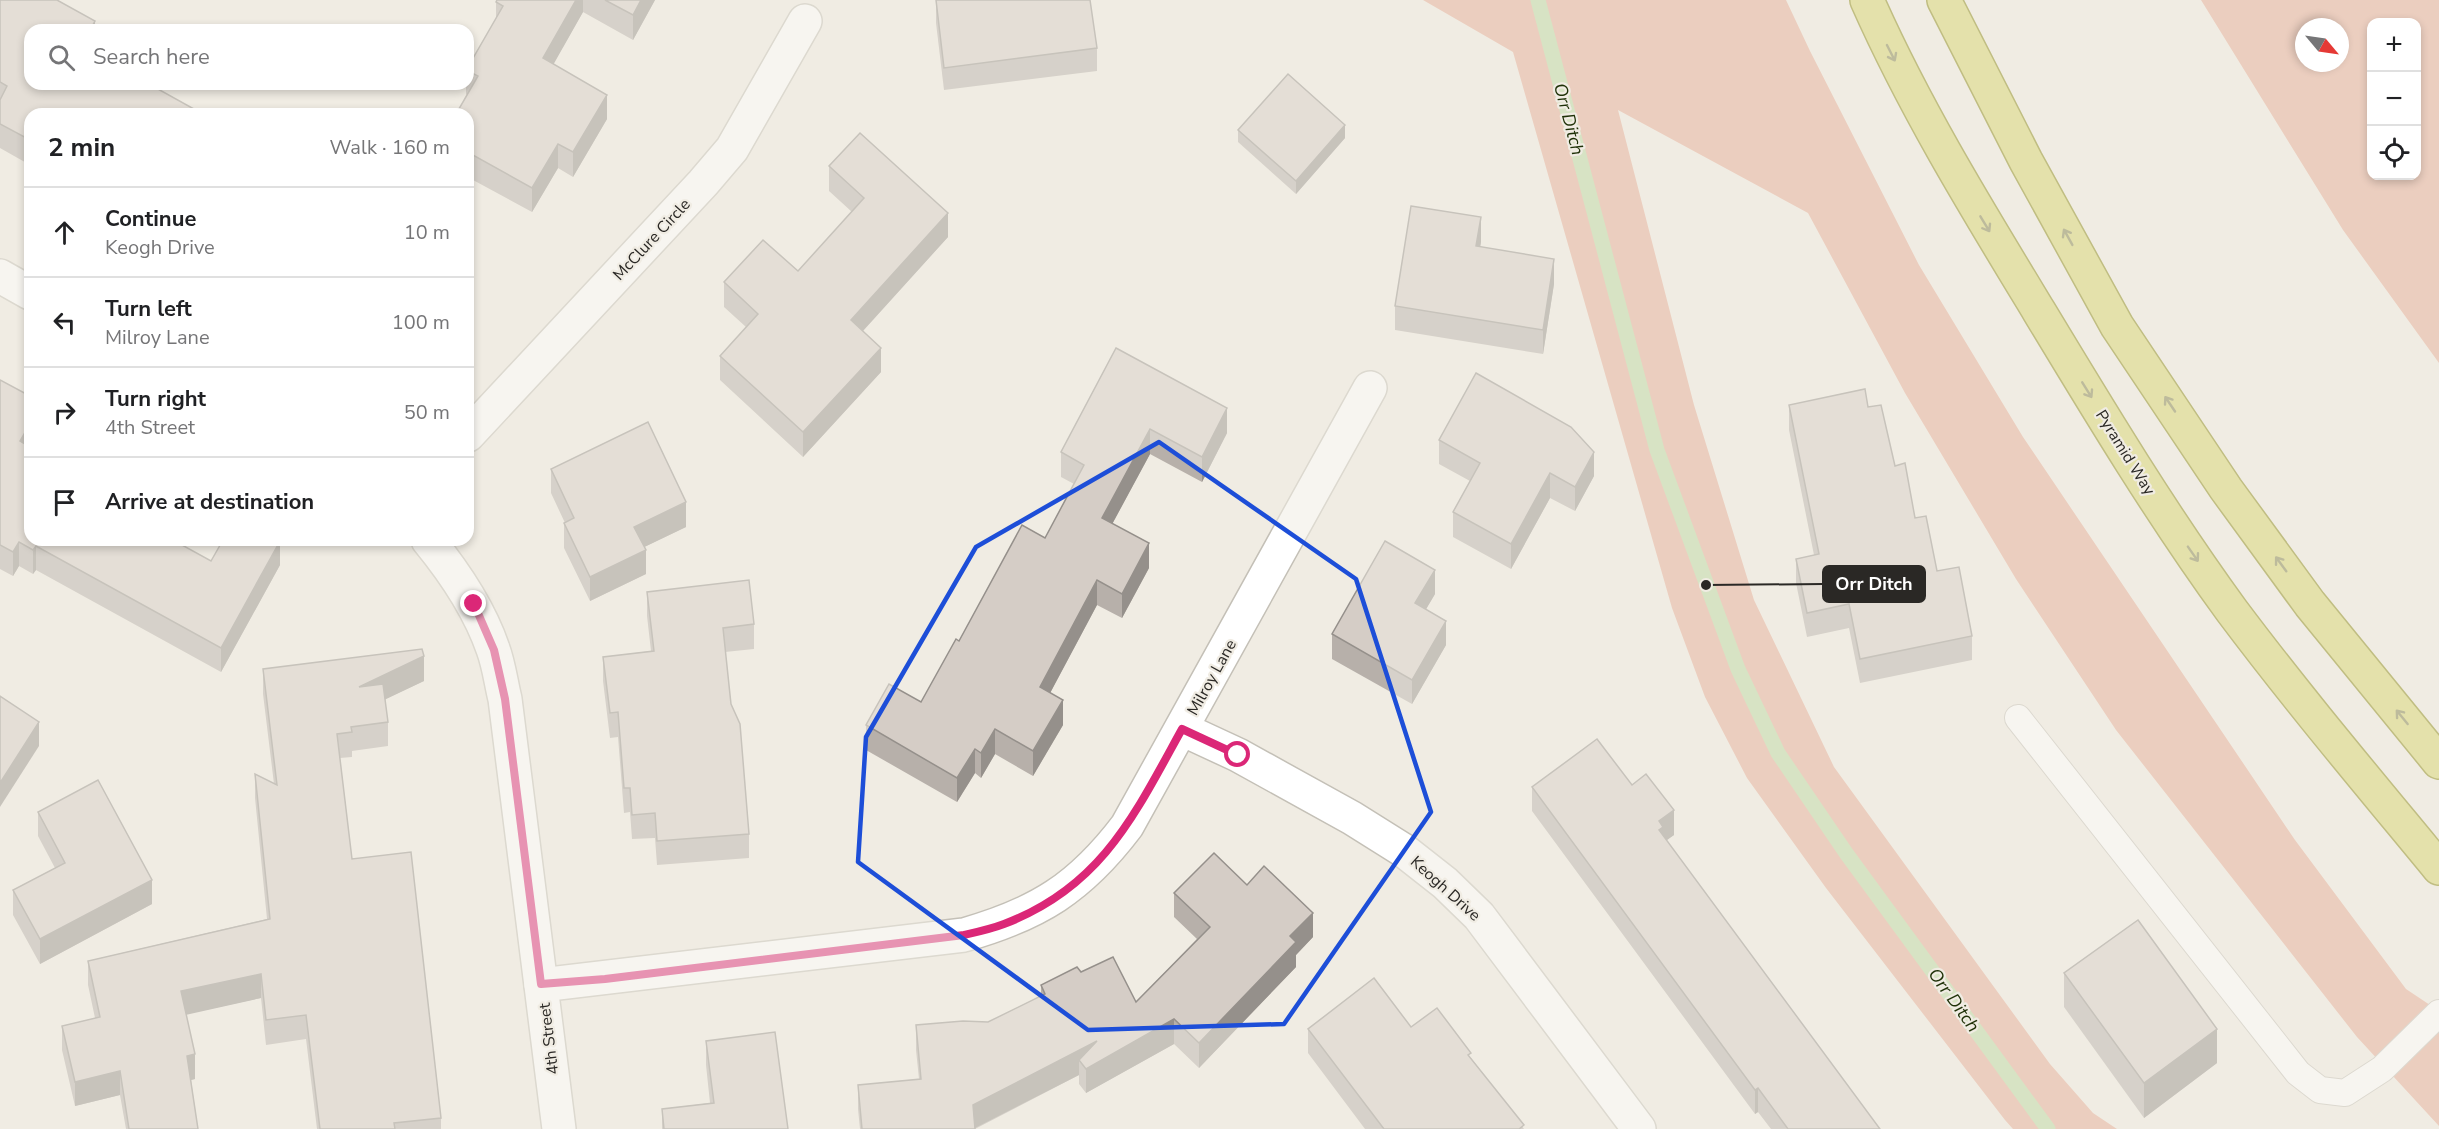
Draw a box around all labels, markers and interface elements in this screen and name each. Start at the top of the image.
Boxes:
north arrow [2295,18,2349,72]
map controls [2367,18,2421,180]
button: + [2367,18,2421,72]
search box [24,24,474,90]
icon: search [45,41,78,74]
text: Search here [93,42,210,72]
one-way arrow [1886,44,1897,62]
button: − [2367,72,2421,126]
water label: Orr Ditch [1548,80,1590,158]
button: locate [2367,126,2421,180]
text: 2 min [48,130,115,165]
text: Walk · 160 m [330,134,450,161]
street label: McClure Circle [608,194,695,285]
text: Continue [105,204,196,234]
one-way arrow [1980,215,1992,232]
icon: ahead [48,216,81,249]
text: 10 m [404,219,450,246]
one-way arrow [2062,229,2074,246]
text: Keogh Drive [105,234,215,261]
text: Turn left [105,294,192,324]
icon: left [48,306,81,339]
text: 100 m [392,309,450,336]
text: Milroy Lane [105,324,210,351]
one-way arrow [2082,381,2094,398]
text: Turn right [105,384,206,414]
icon: right [48,396,81,429]
one-way arrow [2163,396,2175,413]
text: 50 m [404,399,450,426]
street label: Pyramid Way [2090,406,2160,500]
text: 4th Street [105,414,195,441]
icon: arrive [48,486,81,519]
text: Arrive at destination [105,487,314,517]
one-way arrow [2187,545,2199,561]
one-way arrow [2275,556,2287,572]
callout: Orr Ditch [1823,566,1925,602]
text: Orr Ditch [1835,572,1913,596]
route end [460,590,486,616]
street label: Milroy Lane [1182,636,1242,719]
one-way arrow [2395,710,2409,725]
route start [1224,741,1250,767]
street label: Keogh Drive [1405,851,1485,926]
water label: Orr Ditch [1923,963,1985,1037]
street label: 4th Street [534,1001,564,1076]

